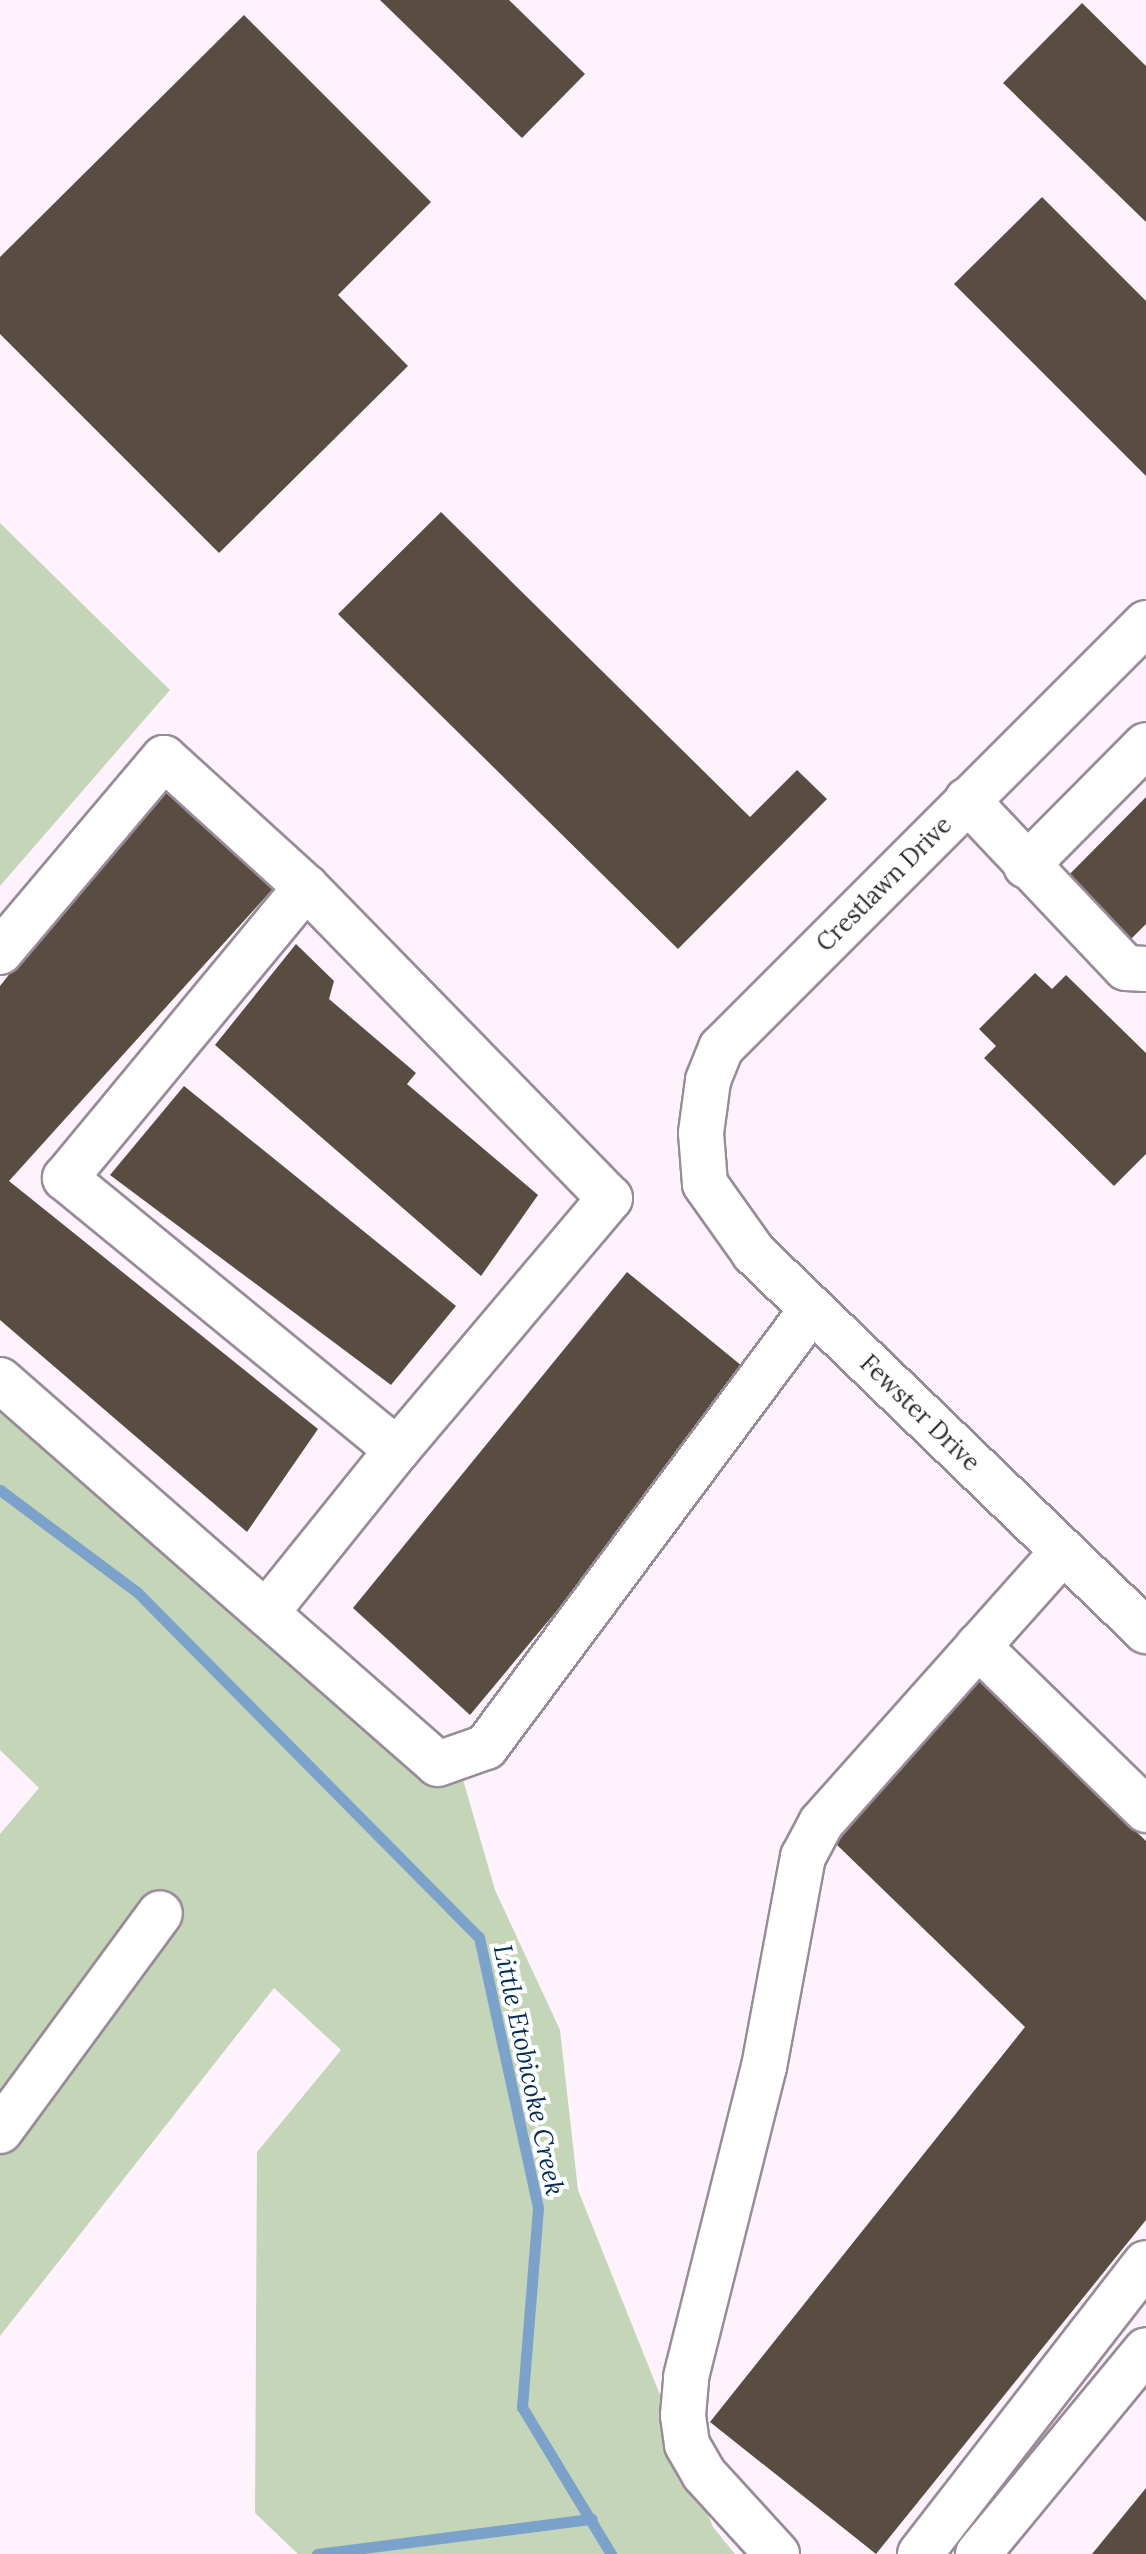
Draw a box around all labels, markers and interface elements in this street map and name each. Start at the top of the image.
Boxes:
street label: Crestlawn Drive [811,811,957,957]
street label: Fewster Drive [854,1349,986,1477]
water label: Little Etobicoke Creek [487,1942,571,2198]

